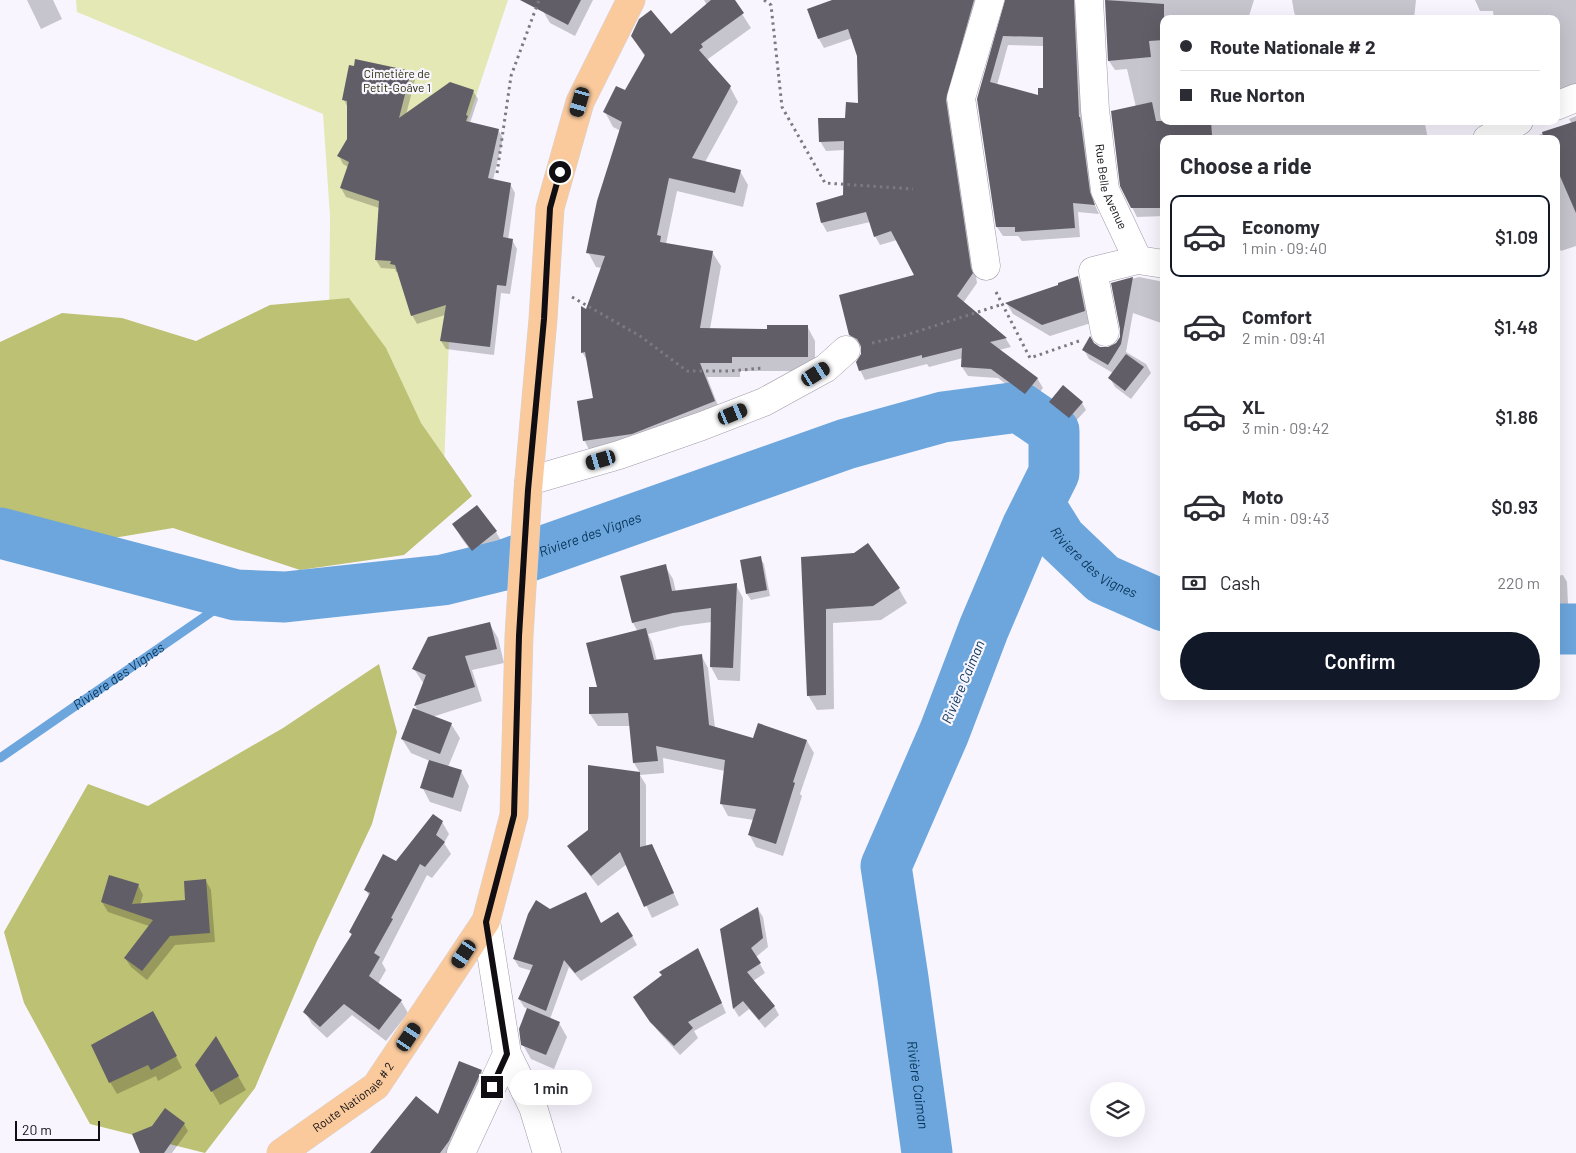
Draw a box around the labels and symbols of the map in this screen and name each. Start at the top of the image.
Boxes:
park label: Cimetière de Petit-Goâve 1 [363,66,431,94]
car [568,86,591,118]
street label: Rue Belle Avenue [1093,143,1130,231]
route start [549,161,571,183]
car [799,360,832,388]
car [716,401,749,427]
car [584,449,617,471]
water label: Riviere des Vignes [536,508,644,560]
water label: Riviere des Vignes [1047,523,1140,601]
water label: Riviere des Vignes [69,638,168,713]
water label: Rivière Caiman [937,638,988,726]
car [449,937,478,971]
car [394,1020,423,1054]
water label: Rivière Caiman [904,1040,933,1130]
street label: Route Nationale # 2 [310,1059,396,1134]
callout: 1 min [510,1070,592,1104]
route end [481,1076,503,1098]
scale bar [15,1118,100,1141]

